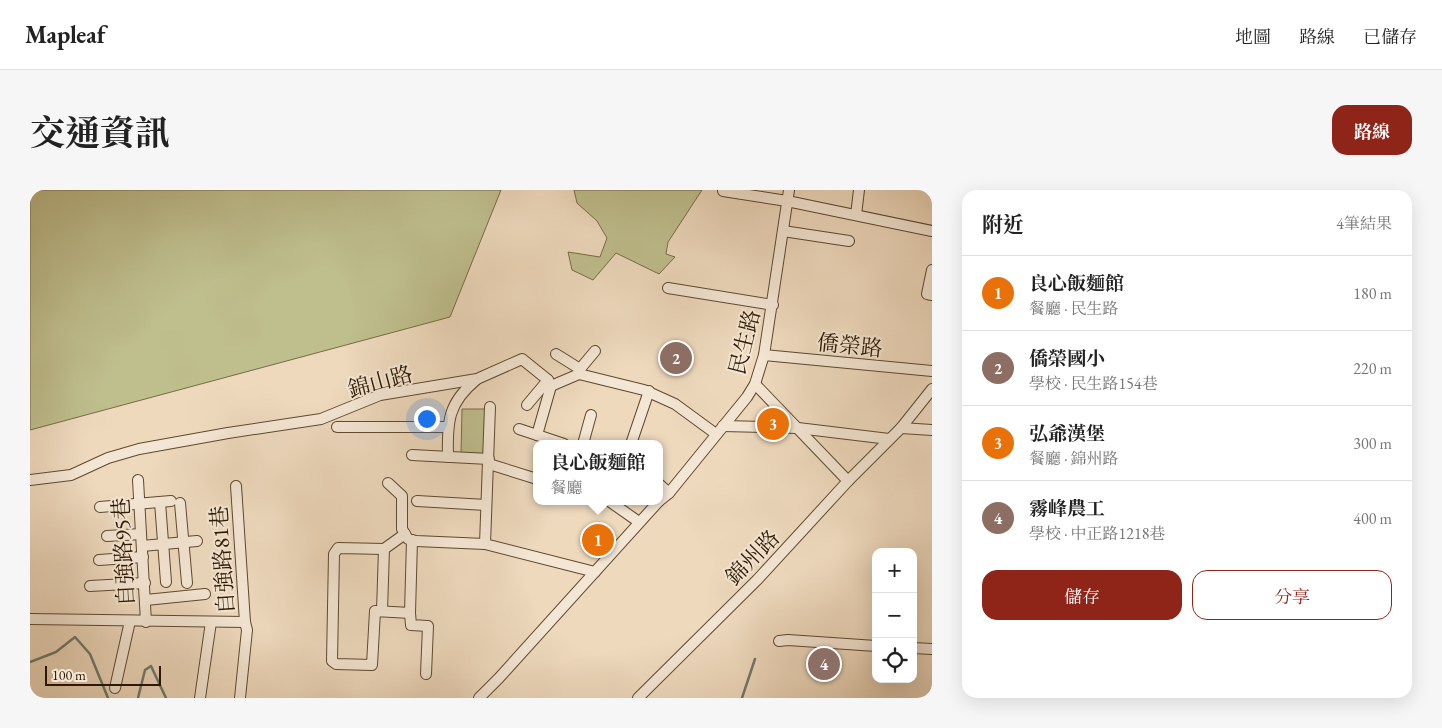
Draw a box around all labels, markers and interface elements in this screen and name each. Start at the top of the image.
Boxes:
text: Mapleaf [25,19,106,50]
text: 地圖 [1235,25,1271,48]
text: 路線 [1299,25,1335,48]
text: 已儲存 [1363,25,1417,48]
button: 路線 [1332,105,1412,155]
text: 交通資訊 [30,110,170,155]
text: 附近 [982,211,1024,238]
text: 4筆結果 [1336,213,1392,234]
text: 良心飯麵館 [1029,271,1124,296]
text: 1 [994,283,1002,304]
text: 180 m [1353,283,1392,304]
text: 餐廳 · 民生路 [1029,298,1119,319]
street label: 民生路 [722,307,767,378]
street label: 僑榮路 [816,328,884,363]
pin: 2 [660,339,692,377]
text: 僑榮國小 [1029,346,1105,371]
text: 2 [994,358,1002,379]
text: 220 m [1353,358,1392,379]
street label: 錦山路 [344,359,416,404]
text: 學校 · 民生路154巷 [1029,373,1158,394]
pin: 3 [757,405,789,443]
your location [414,406,440,432]
text: 弘爺漢堡 [1029,421,1105,446]
text: 3 [994,433,1002,454]
text: 300 m [1353,433,1392,454]
popup [533,440,663,505]
text: 餐廳 · 錦州路 [1029,448,1119,469]
text: 良心飯麵館 [550,450,646,475]
text: 餐廳 [550,477,583,498]
text: 霧峰農工 [1029,496,1105,521]
street label: 自強路95巷 [106,497,141,607]
street label: 自強路81巷 [204,505,241,615]
text: 4 [994,508,1002,529]
text: 400 m [1353,508,1392,529]
pin: 1 [582,521,614,559]
text: 學校 · 中正路1218巷 [1029,523,1165,544]
street label: 錦州路 [719,524,786,591]
map controls [872,548,917,683]
button: + [872,548,917,593]
button: 儲存 [982,570,1182,620]
button: 分享 [1192,570,1392,620]
button: − [872,593,917,638]
button: locate [872,638,917,683]
pin: 4 [808,645,840,683]
scale bar [45,663,161,686]
text: 100 m [52,666,86,684]

